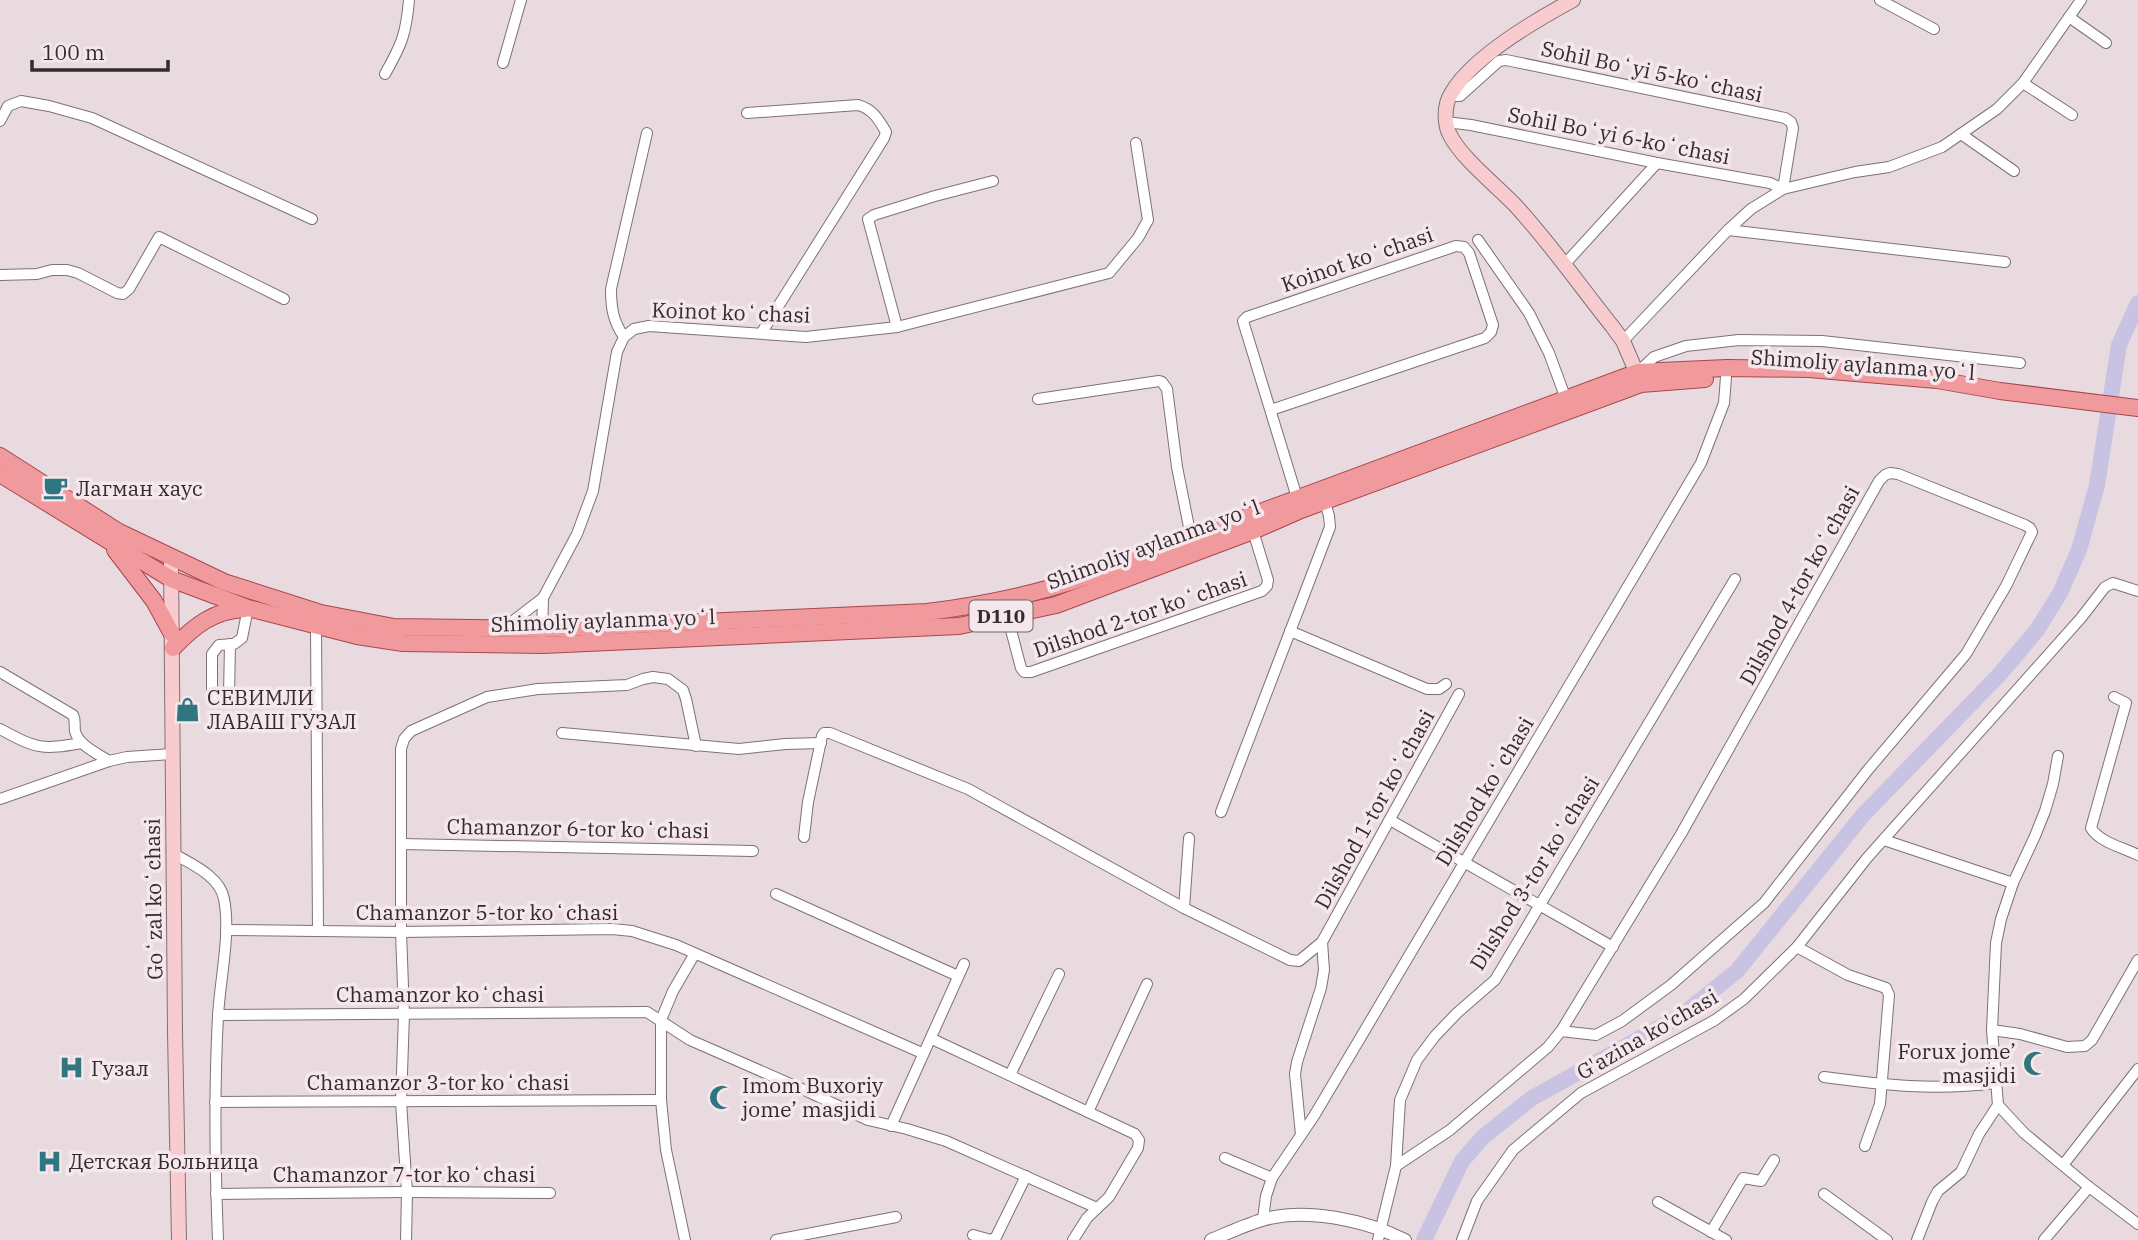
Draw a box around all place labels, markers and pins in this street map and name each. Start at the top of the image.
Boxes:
cafe icon: Лагман хаус [42,474,70,502]
place label: Лагман хаус [76,474,203,502]
place label: СЕВИМЛИ ЛАВАШ ГУЗАЛ [207,683,356,735]
shop icon: СЕВИМЛИ ЛАВАШ ГУЗАЛ [173,695,201,723]
place label: Forux jome’ masjidi [1897,1037,2016,1089]
mosque icon: Forux jome’ masjidi [2022,1049,2050,1077]
hospital icon: Гузал [57,1054,85,1082]
place label: Гузал [91,1054,149,1082]
place label: Imom Buxoriy jome’ masjidi [741,1071,884,1123]
mosque icon: Imom Buxoriy jome’ masjidi [708,1083,736,1111]
hospital icon: Детская Больница [35,1147,63,1175]
place label: Детская Больница [69,1147,259,1175]

